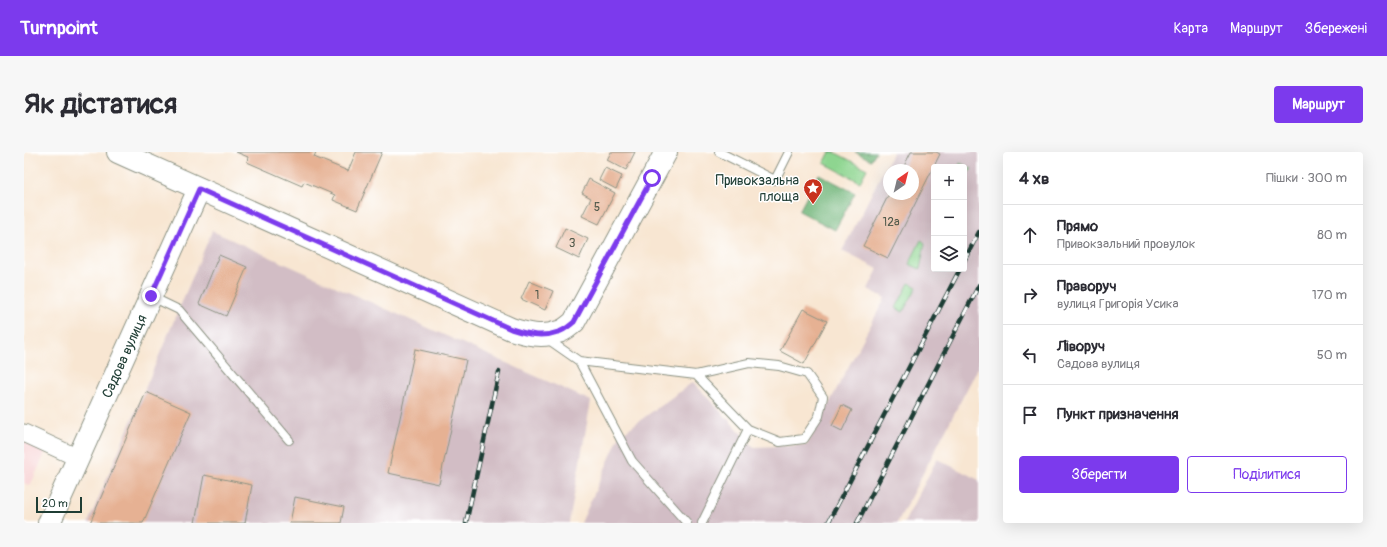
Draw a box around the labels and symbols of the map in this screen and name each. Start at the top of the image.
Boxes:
north arrow [883,164,919,200]
route start [643,169,661,187]
place label: Привокзальна площа [716,172,799,205]
place icon: Привокзальна площа [802,177,824,205]
house number: 5 [594,200,600,215]
house number: 12а [883,215,900,230]
house number: 3 [569,236,576,251]
route end [142,287,160,305]
house number: 1 [535,288,539,303]
street label: Садова вулиця [98,312,150,401]
scale bar [36,495,82,514]

